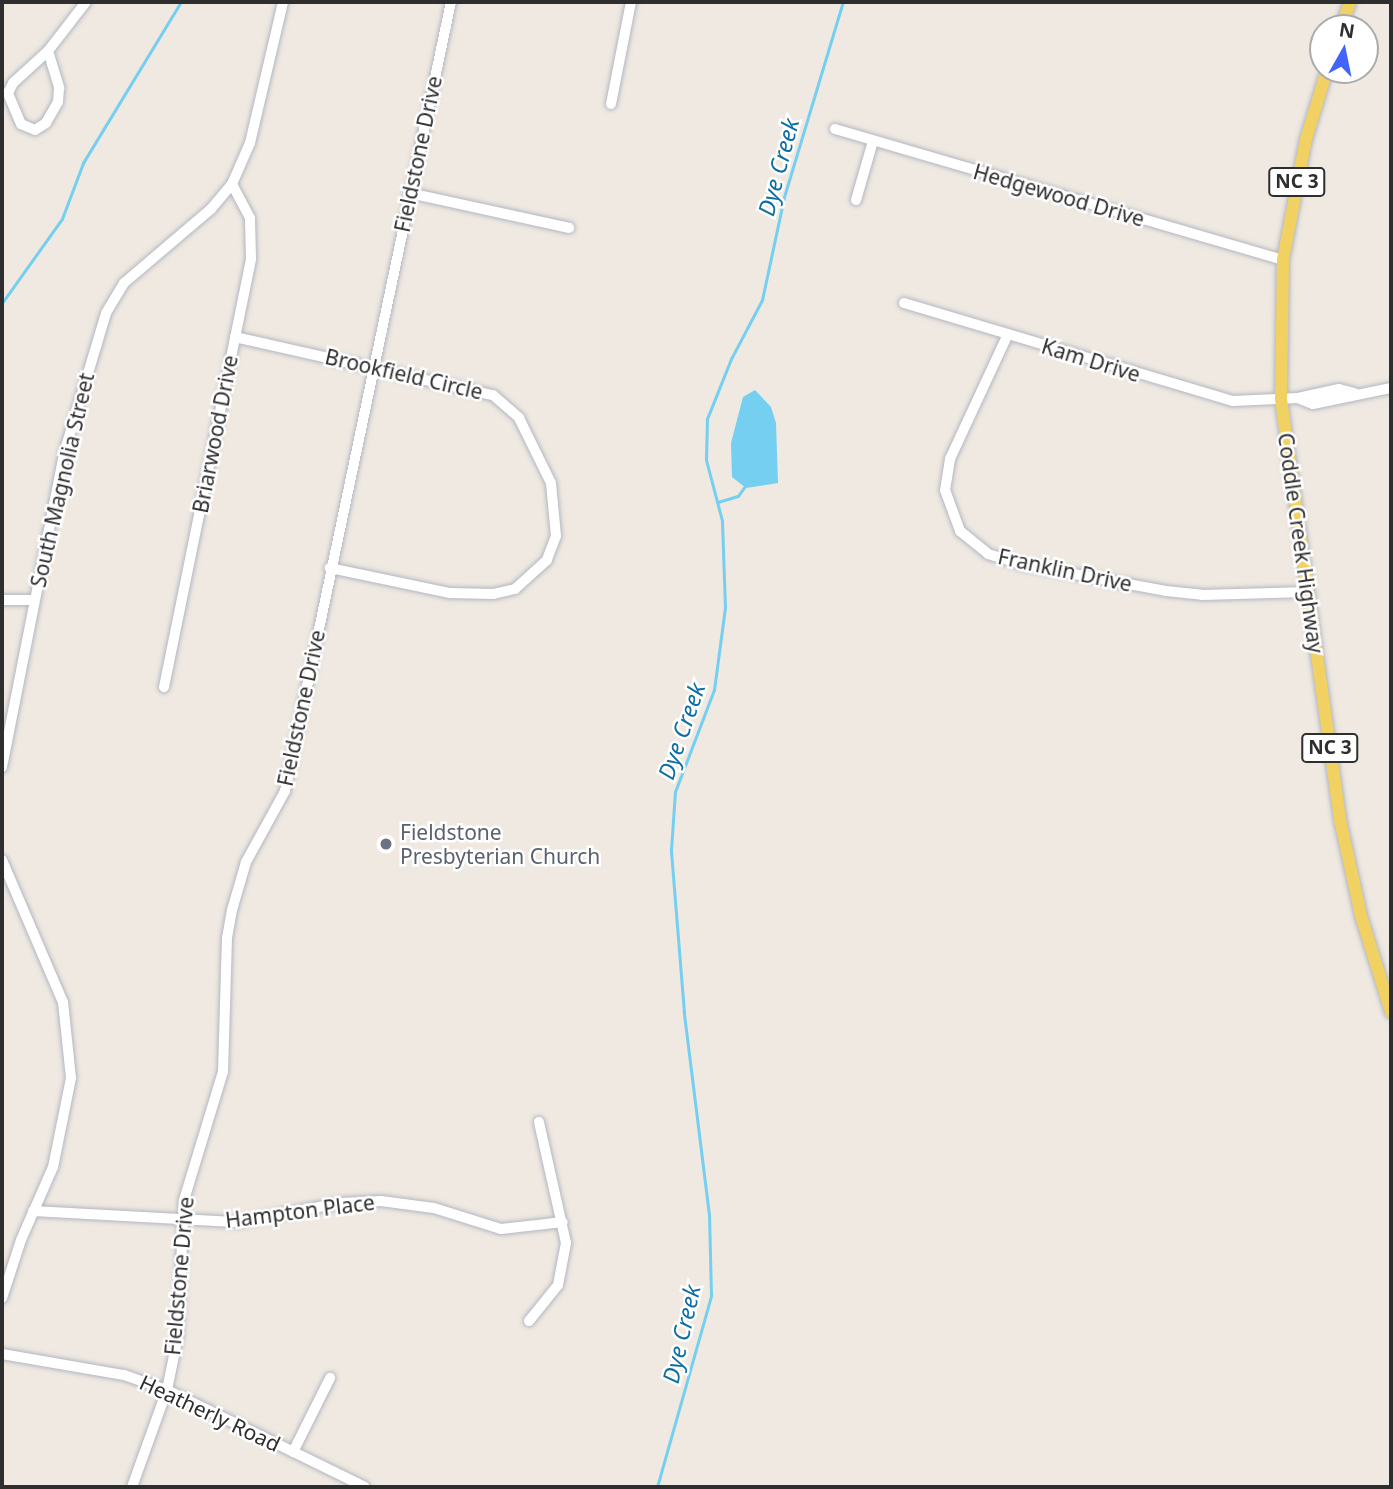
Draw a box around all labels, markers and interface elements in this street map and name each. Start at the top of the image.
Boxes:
north arrow [1309,14,1379,84]
text: N [1337,16,1357,44]
street label: Fieldstone Drive [389,74,447,234]
water label: Dye Creek [752,115,804,219]
street label: Hedgewood Drive [971,159,1147,231]
road number: NC 3 [1267,166,1327,198]
street label: Kam Drive [1039,333,1143,387]
street label: Brookfield Circle [323,344,485,404]
street label: Briarwood Drive [187,353,243,515]
street label: South Magnolia Street [25,370,99,590]
street label: Coddle Creek Highway [1273,431,1329,655]
street label: Franklin Drive [996,544,1134,596]
street label: Fieldstone Drive [272,628,330,788]
water label: Dye Creek [652,679,710,783]
road number: NC 3 [1300,733,1360,764]
place label: Fieldstone Presbyterian Church [400,819,600,869]
marker: Fieldstone Presbyterian Church [378,836,394,852]
street label: Hampton Place [224,1189,376,1233]
street label: Fieldstone Drive [160,1196,198,1356]
water label: Dye Creek [656,1282,706,1386]
street label: Heatherly Road [136,1369,284,1457]

